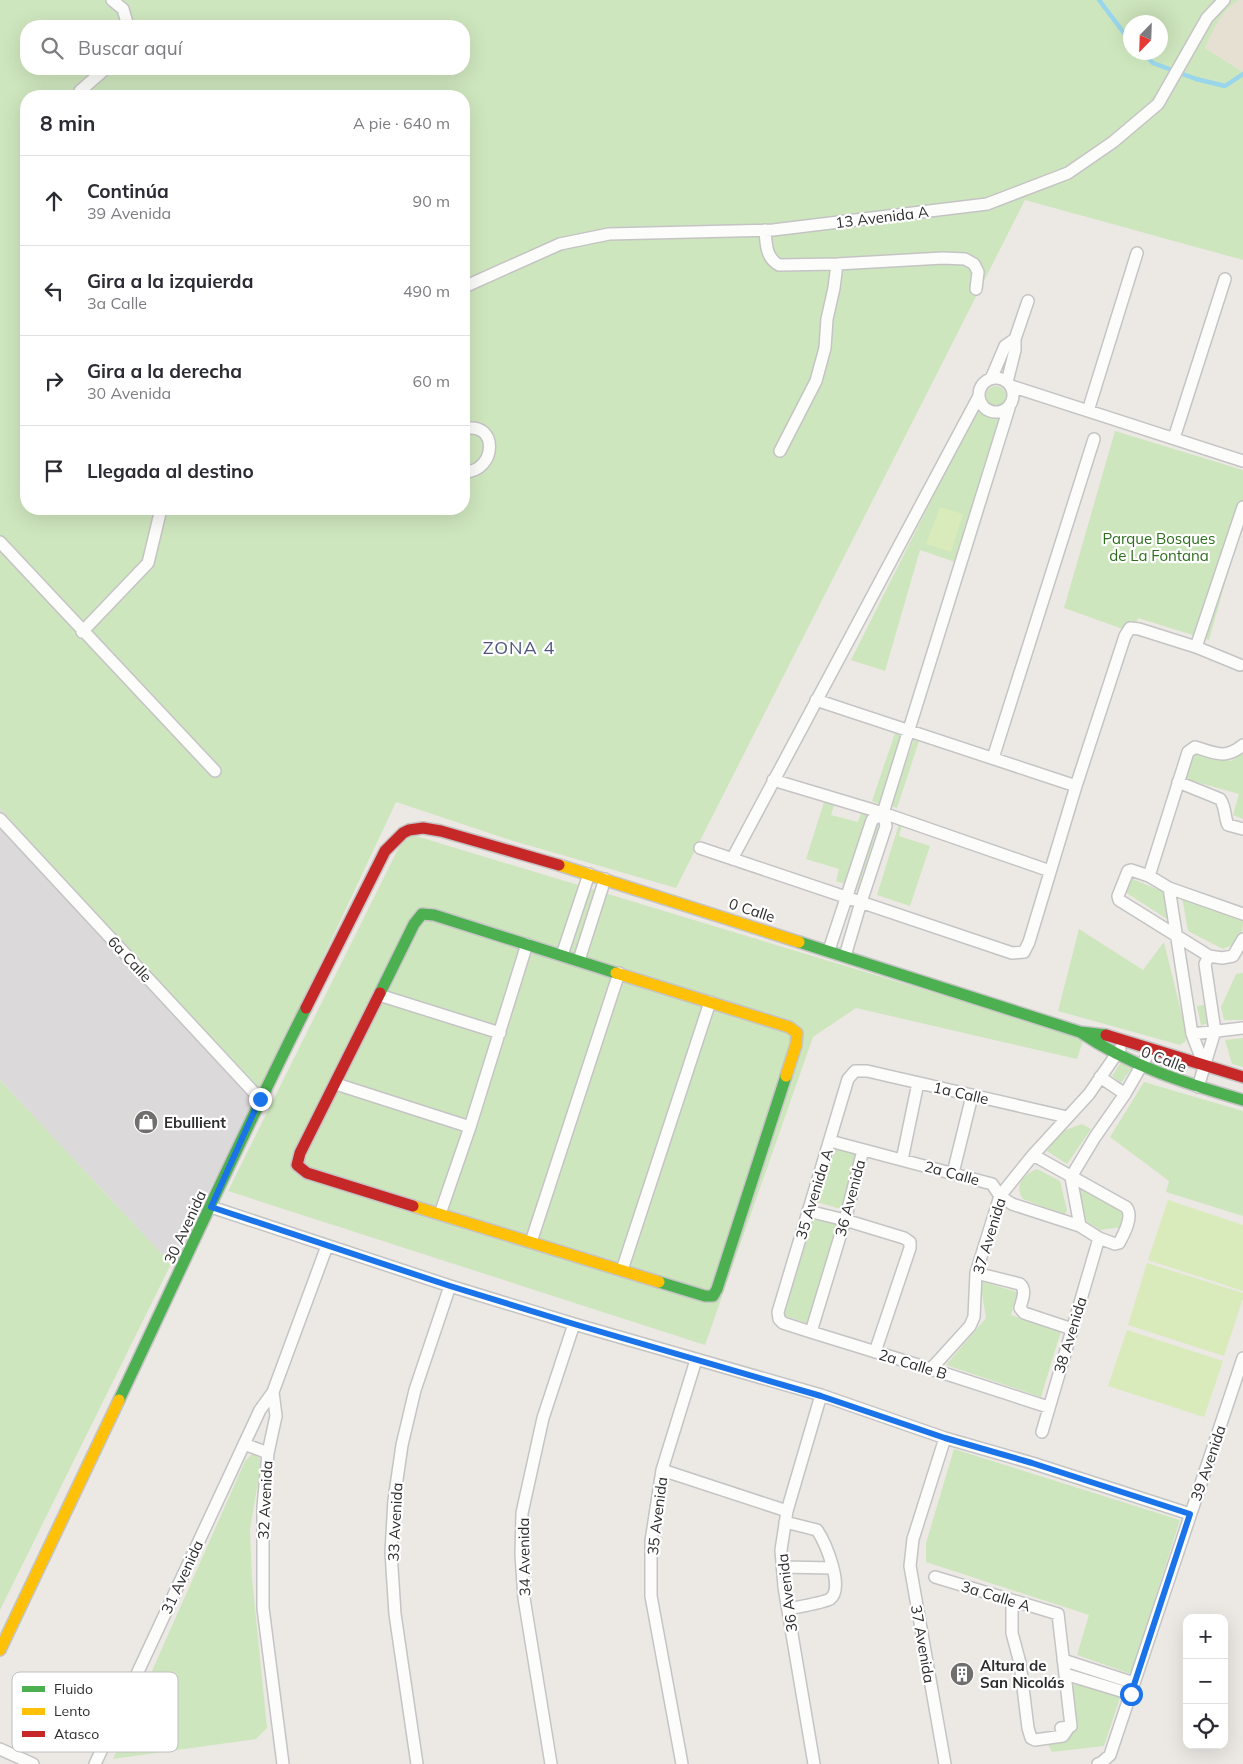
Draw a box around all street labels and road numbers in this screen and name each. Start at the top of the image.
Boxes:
street label: 13 Avenida A [834,202,930,232]
street label: 0 Calle [727,894,777,926]
street label: 6a Calle [104,932,156,986]
street label: 0 Calle [1139,1042,1189,1076]
street label: 1a Calle [931,1077,991,1109]
street label: 35 Avenida A [791,1146,837,1242]
street label: 36 Avenida [831,1157,869,1239]
street label: 2a Calle [922,1157,982,1189]
street label: 30 Avenida [160,1187,210,1267]
street label: 37 Avenida [968,1195,1010,1277]
street label: 38 Avenida [1049,1294,1091,1376]
street label: 2a Calle B [877,1345,949,1383]
street label: 39 Avenida [1186,1423,1230,1503]
street label: 32 Avenida [253,1460,277,1540]
street label: 35 Avenida [643,1476,671,1556]
street label: 33 Avenida [383,1482,407,1562]
street label: 34 Avenida [514,1517,534,1597]
street label: 31 Avenida [157,1537,207,1617]
street label: 36 Avenida [773,1553,801,1633]
street label: 3a Calle A [959,1577,1033,1615]
street label: 37 Avenida [907,1603,939,1685]

